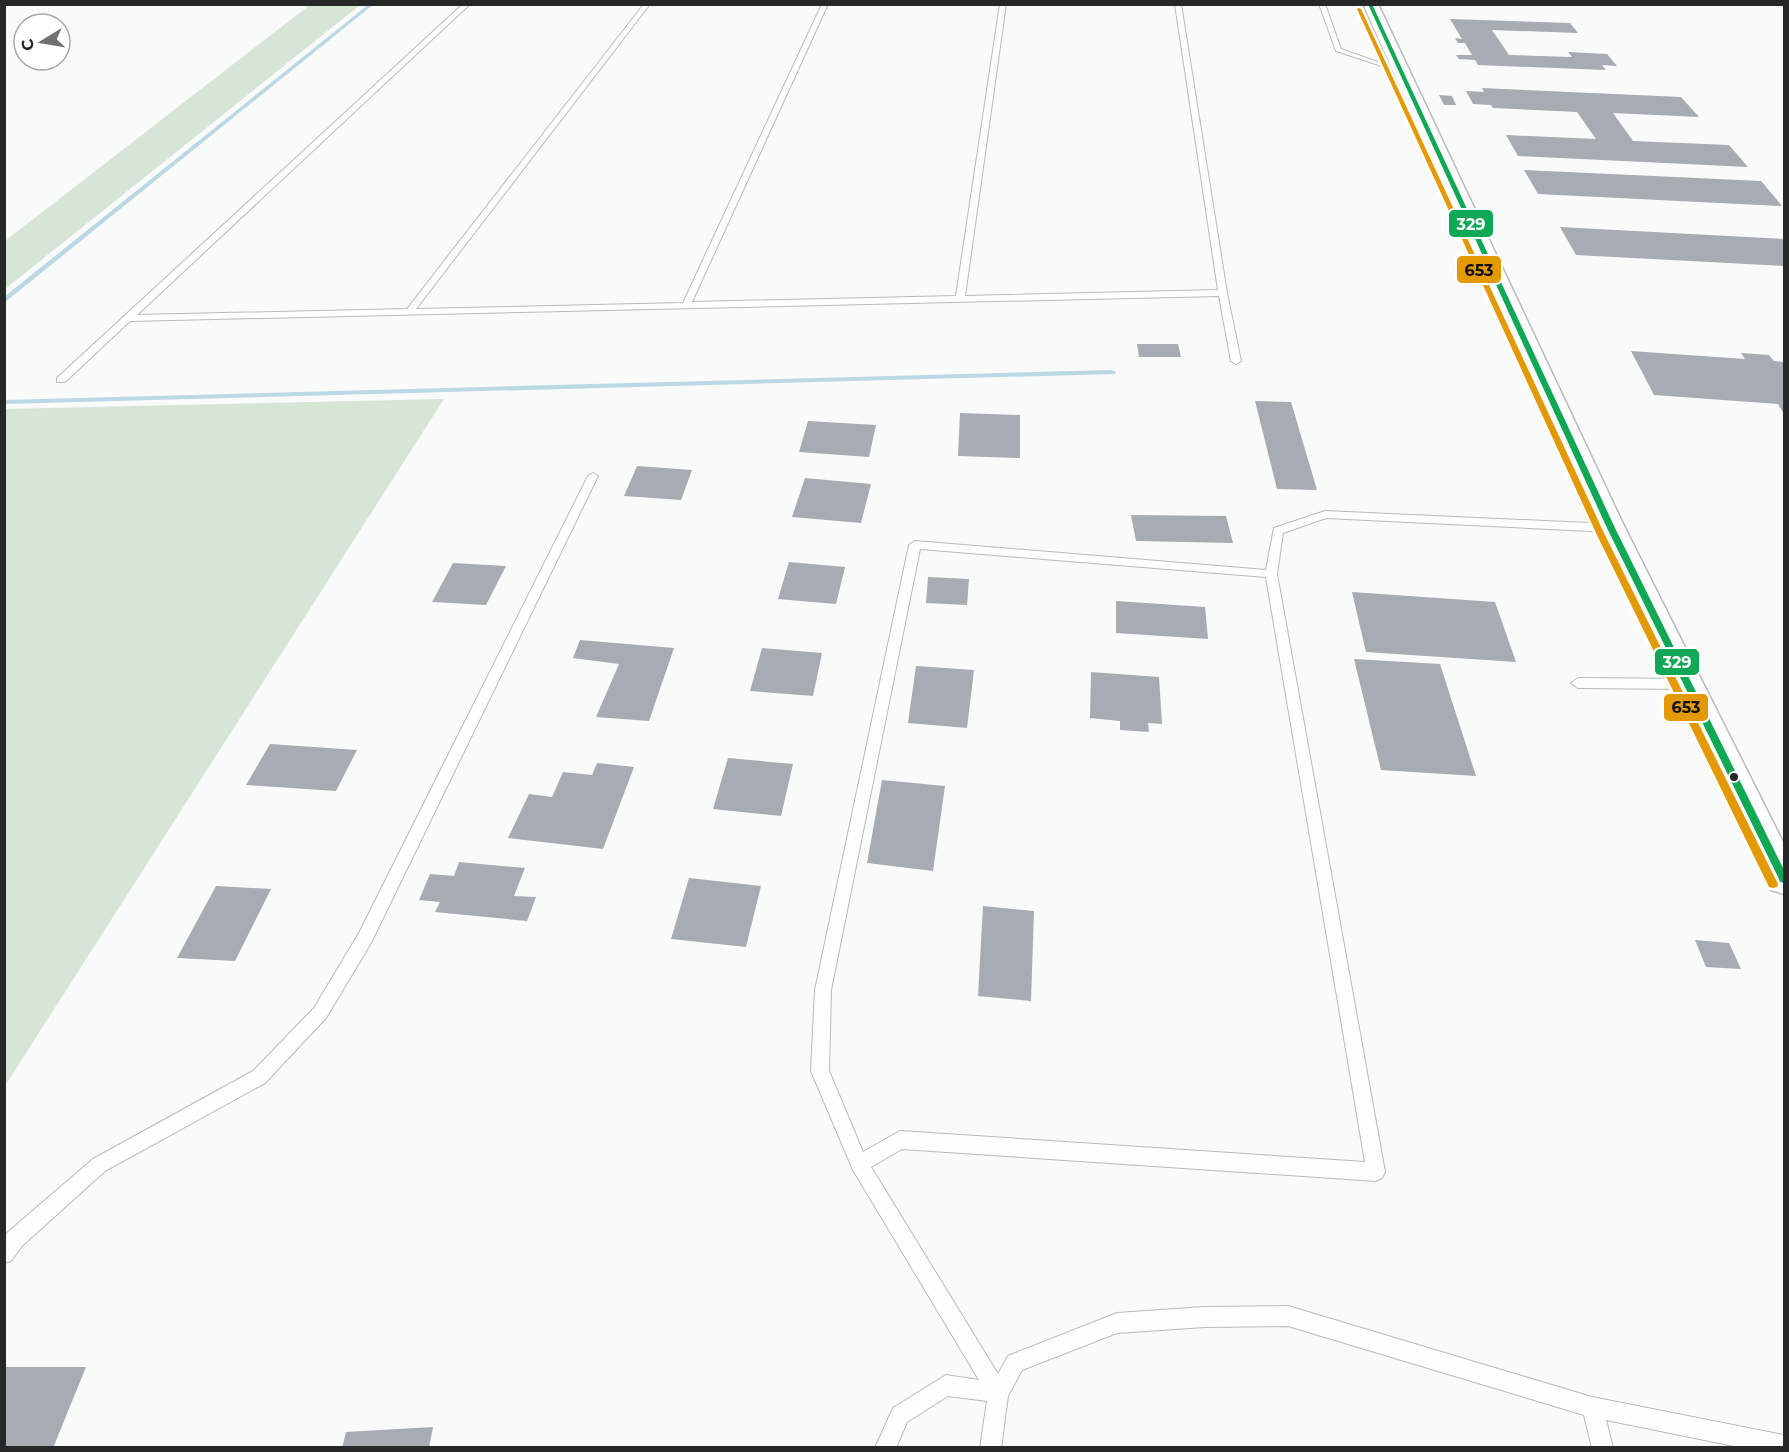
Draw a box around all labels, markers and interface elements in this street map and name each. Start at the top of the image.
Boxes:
north arrow [12,12,72,72]
text: С [17,37,38,52]
line badge: 329 [1448,209,1494,238]
text: 329 [1455,215,1486,234]
line badge: 653 [1456,255,1502,284]
text: 653 [1464,261,1494,280]
line badge: 329 [1654,648,1700,676]
text: 329 [1661,653,1692,672]
line badge: 653 [1663,693,1709,722]
text: 653 [1671,698,1701,717]
unlabelled marker [1728,771,1740,783]

